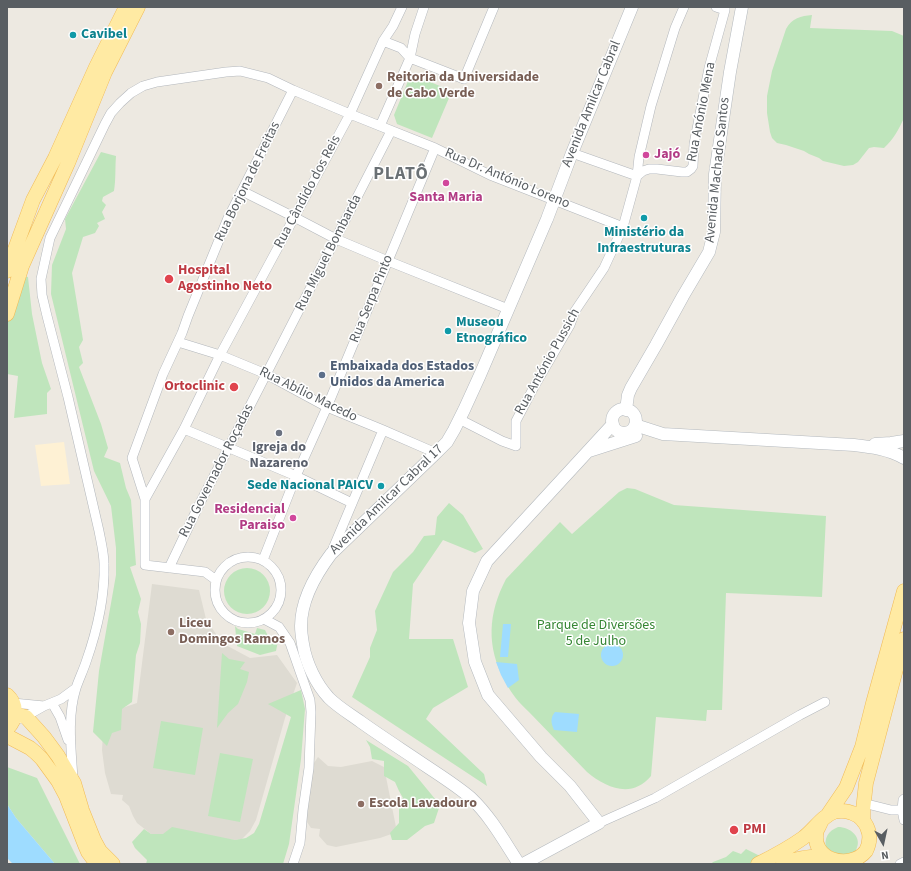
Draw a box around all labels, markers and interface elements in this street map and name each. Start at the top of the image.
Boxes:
place label: Cavibel [81,27,127,43]
marker: Cavibel [68,30,78,40]
street label: Avenida Amilcar Cabral [559,38,625,170]
street label: Rua Anónio Mena [684,61,720,163]
place label: Reitoria da Universidade de Cabo Verde [387,70,539,102]
marker: Reitoria da Universidade de Cabo Verde [374,81,384,91]
street label: Avenida Machado Santos [702,96,734,244]
street label: Rua Borjona de Freitas [212,119,284,245]
street label: Rua Cândido dos Reis [271,133,345,251]
street label: Rua Dr. António Loreno [442,145,572,213]
place label: Jajó [654,147,680,163]
marker: Jajó [641,150,651,160]
district label: PLATÔ [373,164,429,186]
marker: Santa Maria [441,178,451,188]
place label: Santa Maria [409,190,483,206]
street label: Rua Miguel Bombarda [292,192,366,314]
marker: Ministério da Infraestruturas [639,213,649,223]
place label: Ministério da Infraestruturas [597,225,691,258]
street label: Rua Serpa Pinto [347,253,397,345]
place label: Hospital Agostinho Neto [178,263,272,296]
marker: Hospital Agostinho Neto [163,273,175,285]
street label: Rua António Pussich [512,306,584,418]
place label: Museou Etnográfico [456,315,527,348]
marker: Museou Etnográfico [443,326,453,336]
place label: Embaixada dos Estados Unidos da America [330,359,474,392]
street label: Rua Abílio Macedo [256,364,360,426]
marker: Embaixada dos Estados Unidos da America [317,370,327,380]
place label: Ortoclinic [164,379,225,395]
marker: Ortoclinic [228,381,240,393]
street label: Rua Governador Roçadas [176,402,258,540]
marker: Igreja do Nazareno [274,428,284,438]
place label: Igreja do Nazareno [250,440,308,472]
street label: Avenida Amilcar Cabral 17 [327,441,447,559]
place label: Sede Nacional PAICV [247,478,373,494]
marker: Sede Nacional PAICV [376,481,386,491]
place label: Residencial Paraiso [214,502,285,534]
marker: Residencial Paraiso [288,513,298,523]
place label: Liceu Domingos Ramos [179,616,285,648]
park label: Parque de Diversões 5 de Julho [537,618,655,650]
marker: Liceu Domingos Ramos [166,627,176,637]
place label: Escola Lavadouro [369,796,477,812]
marker: Escola Lavadouro [356,799,366,809]
place label: PMI [743,822,766,838]
north arrow [863,823,903,863]
marker: PMI [728,824,740,836]
text: N [880,847,890,863]

